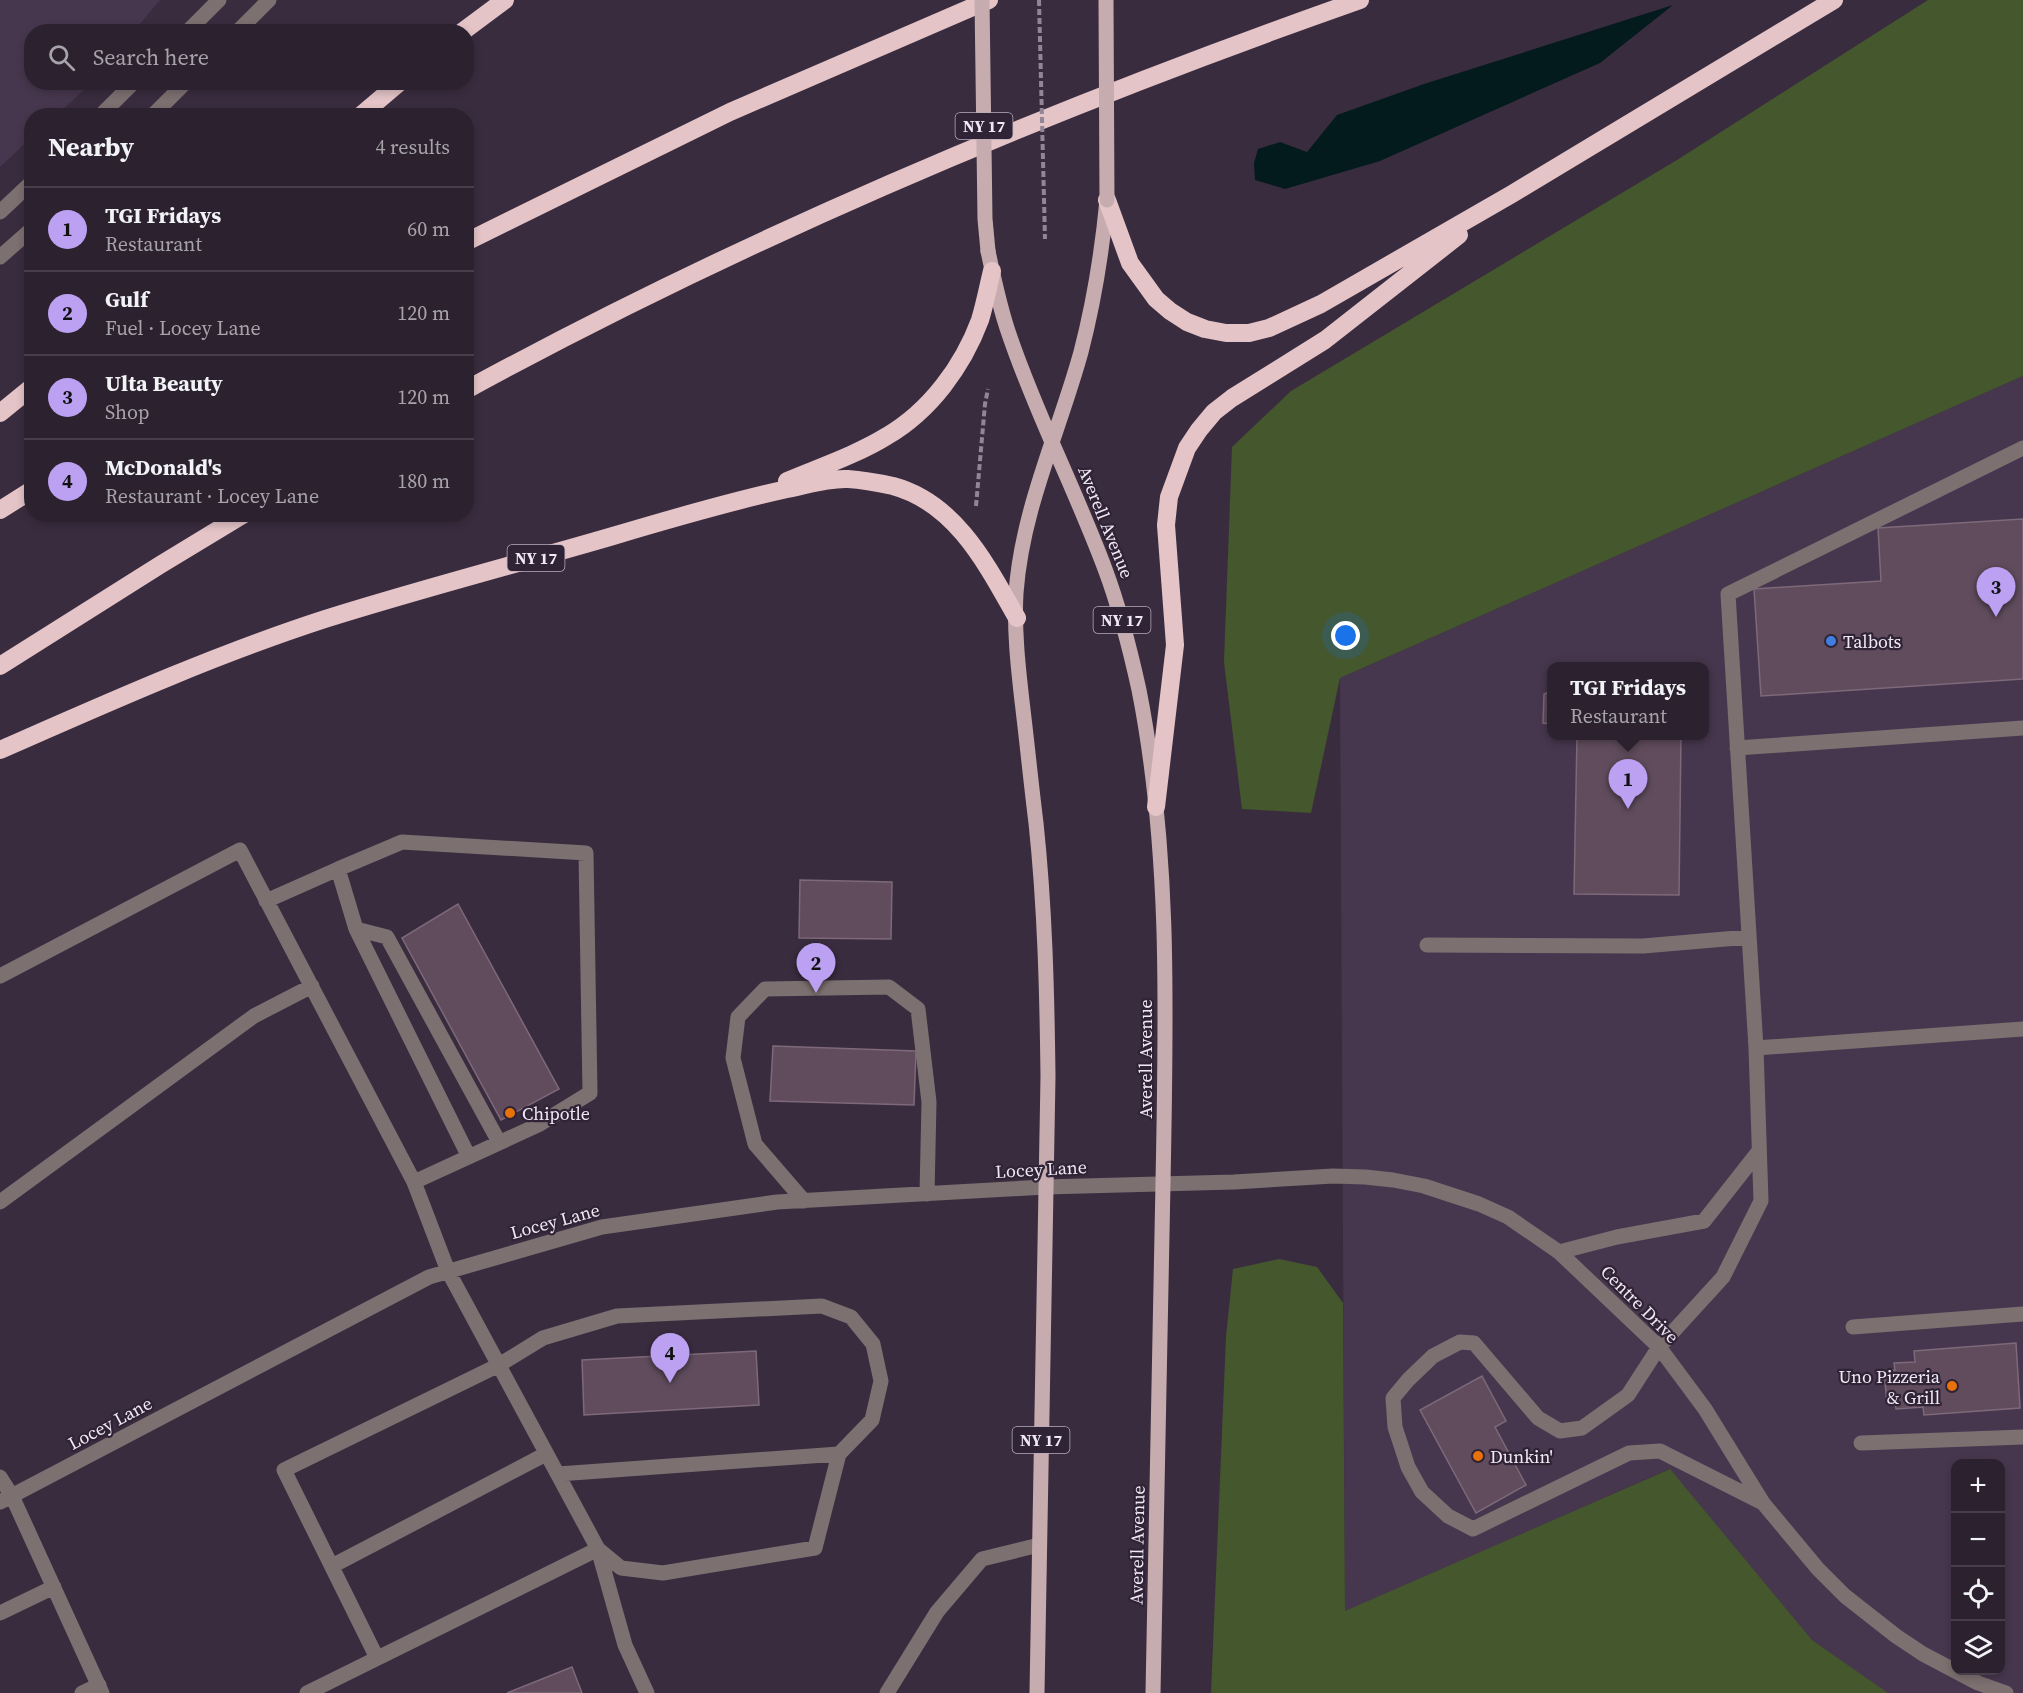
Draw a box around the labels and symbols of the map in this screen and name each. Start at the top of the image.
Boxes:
road number: NY 17 [956,113,1012,139]
street label: Averell Avenue [1072,462,1140,582]
road number: NY 17 [508,545,564,571]
pin: 3 [1976,568,2016,617]
road number: NY 17 [1094,607,1150,633]
your location [1331,621,1360,650]
place label: Talbots [1843,629,1902,654]
marker: Talbots [1824,634,1838,648]
pin: 1 [1608,760,1648,809]
pin: 2 [796,944,836,993]
street label: Averell Avenue [1133,999,1158,1119]
place label: Chipotle [522,1101,590,1126]
marker: Chipotle [503,1106,517,1120]
street label: Locey Lane [995,1154,1087,1184]
street label: Locey Lane [507,1197,603,1245]
street label: Centre Drive [1595,1259,1685,1349]
pin: 4 [650,1334,690,1383]
place label: Uno Pizzeria & Grill [1839,1364,1941,1410]
marker: Uno Pizzeria & Grill [1945,1379,1959,1393]
street label: Locey Lane [64,1390,156,1456]
road number: NY 17 [1012,1427,1070,1453]
place label: Dunkin' [1490,1444,1553,1469]
marker: Dunkin' [1471,1449,1485,1463]
street label: Averell Avenue [1123,1485,1151,1605]

